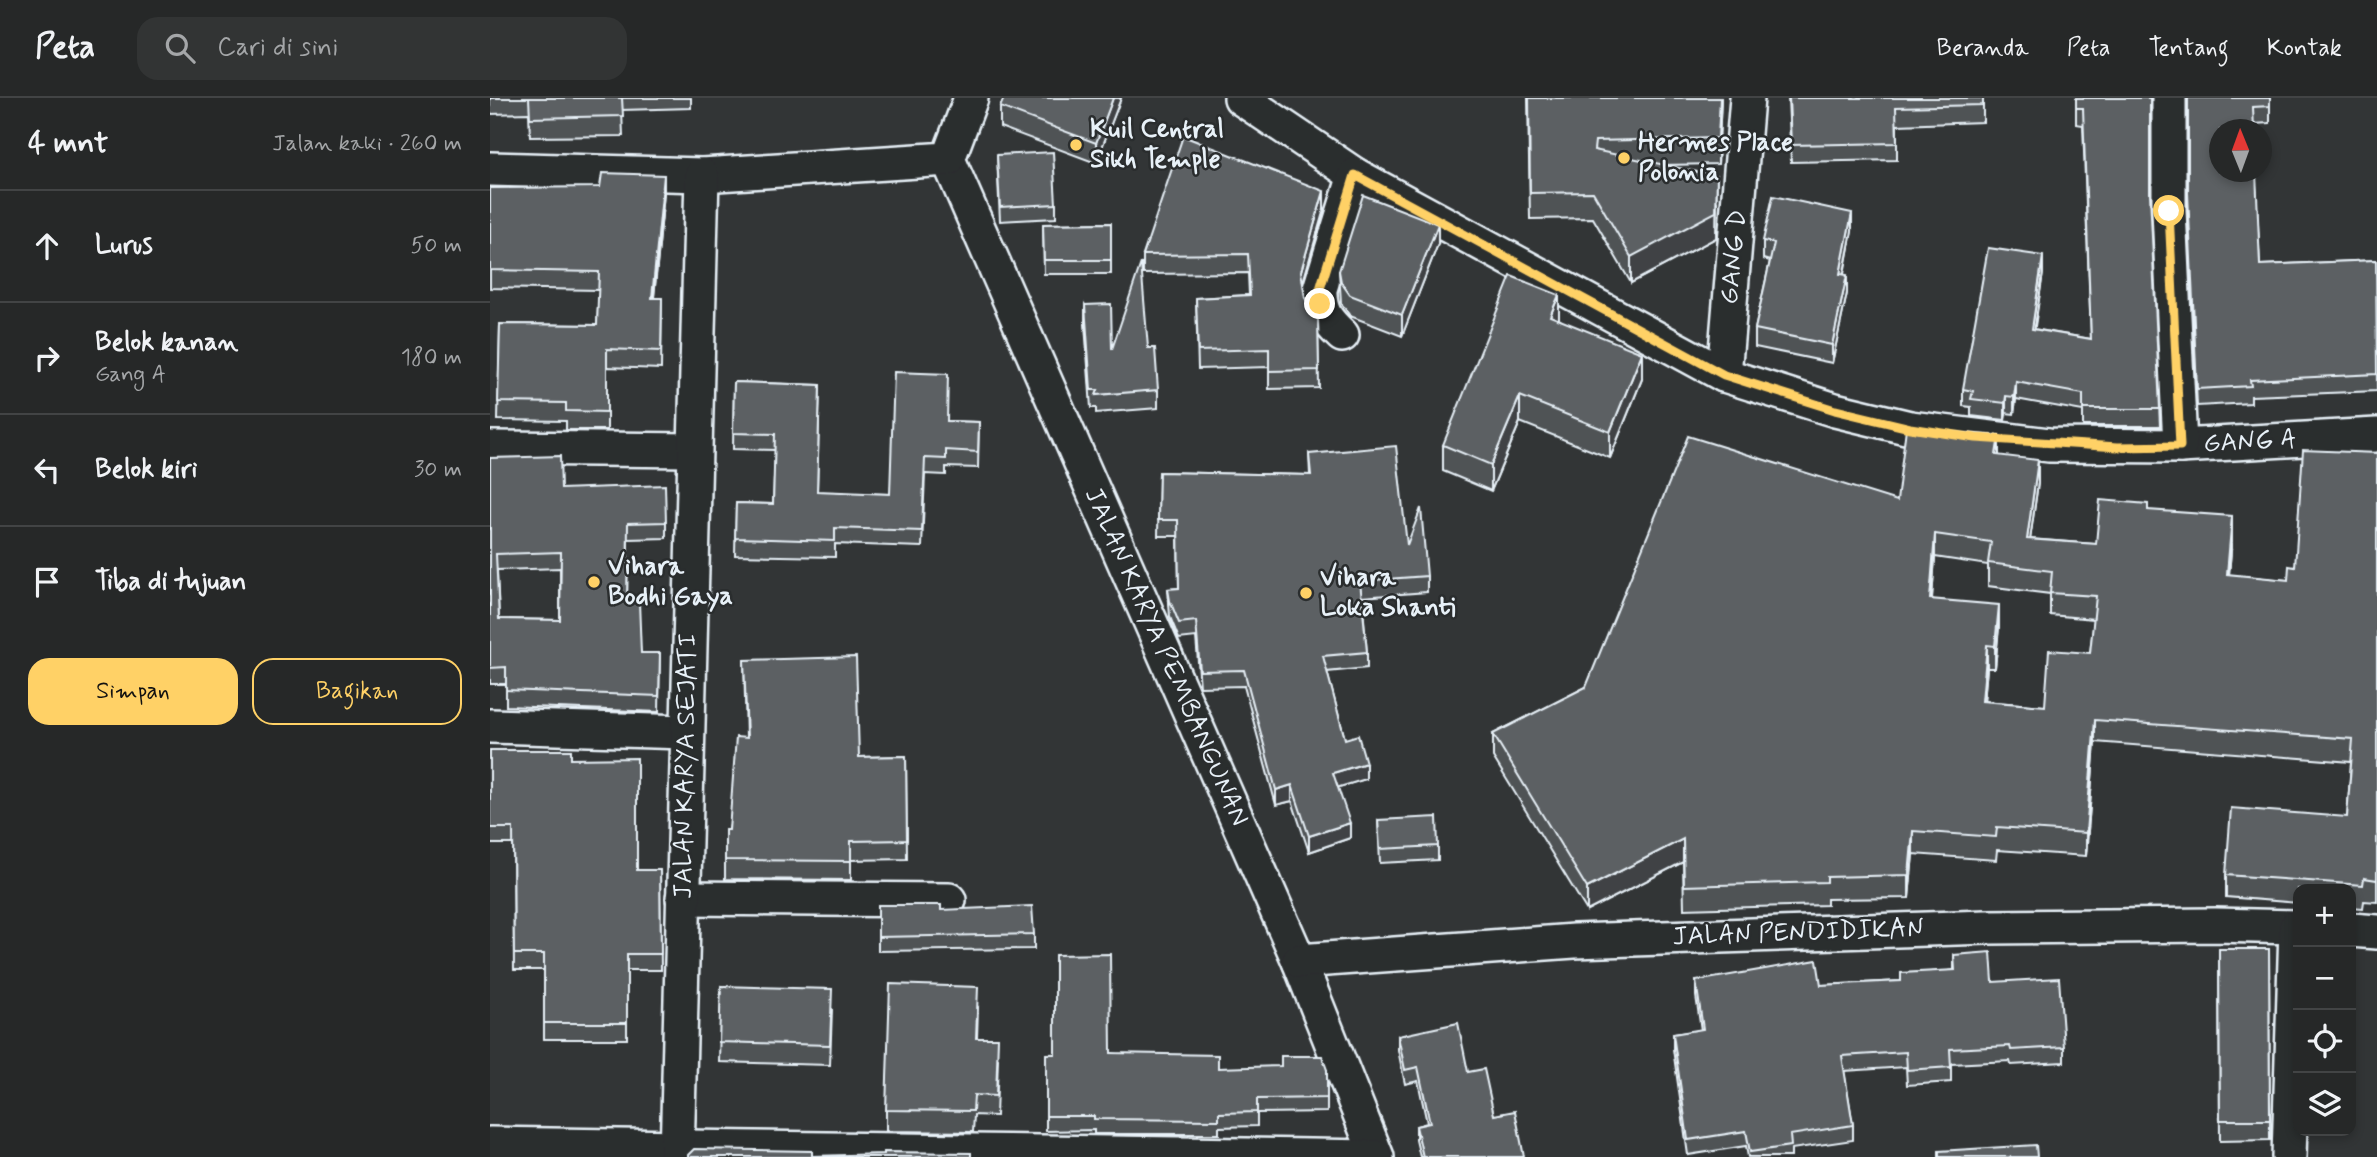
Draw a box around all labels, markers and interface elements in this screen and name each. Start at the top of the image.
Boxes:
search box [137,17,627,80]
text: Peta [35,26,95,70]
icon: search [161,29,199,67]
text: Cari di sini [217,31,338,65]
text: Beranda [1937,33,2029,64]
text: Peta [2067,33,2110,64]
text: Tentang [2148,33,2229,64]
text: Kontak [2267,33,2342,64]
place label: Kuil Central Sikh Temple [1090,113,1224,177]
north arrow [2209,119,2272,182]
text: 4 mnt [28,124,108,163]
place label: Hermes Place Polonia [1638,126,1793,190]
text: Jalan kaki · 260 m [272,129,462,159]
marker: Kuil Central Sikh Temple [1068,137,1084,153]
marker: Hermes Place Polonia [1616,150,1632,166]
route start [2153,195,2184,226]
street label: GANG D [1713,208,1755,306]
icon: ahead [28,227,66,265]
text: Lurus [95,229,153,263]
text: 50 m [411,231,462,261]
route end [1304,288,1335,319]
text: Belok kanan [95,326,238,360]
icon: right [28,339,66,377]
text: 180 m [401,343,462,373]
text: Gang A [95,360,166,390]
street label: GANG A [2202,423,2298,461]
icon: left [28,451,66,489]
text: Belok kiri [95,453,197,487]
text: 30 m [414,455,462,485]
street label: JALAN KARYA PEMBANGUNAN [1076,483,1256,831]
place label: Vihara Bodhi Gaya [608,550,733,614]
place label: Vihara Loka Shanti [1320,561,1456,625]
icon: arrive [28,563,66,601]
text: Tiba di tujuan [95,565,246,599]
marker: Vihara Bodhi Gaya [586,574,602,590]
marker: Vihara Loka Shanti [1298,585,1314,601]
street label: JALAN KARYA SEJATI [667,633,705,899]
button: Simpan [28,658,238,725]
button: Bagikan [252,658,462,725]
map controls [2293,884,2356,1136]
button: + [2293,884,2356,947]
street label: JALAN PENDIDIKAN [1672,912,1924,954]
button: − [2293,947,2356,1010]
button: locate [2293,1010,2356,1073]
button: layers [2293,1073,2356,1136]

